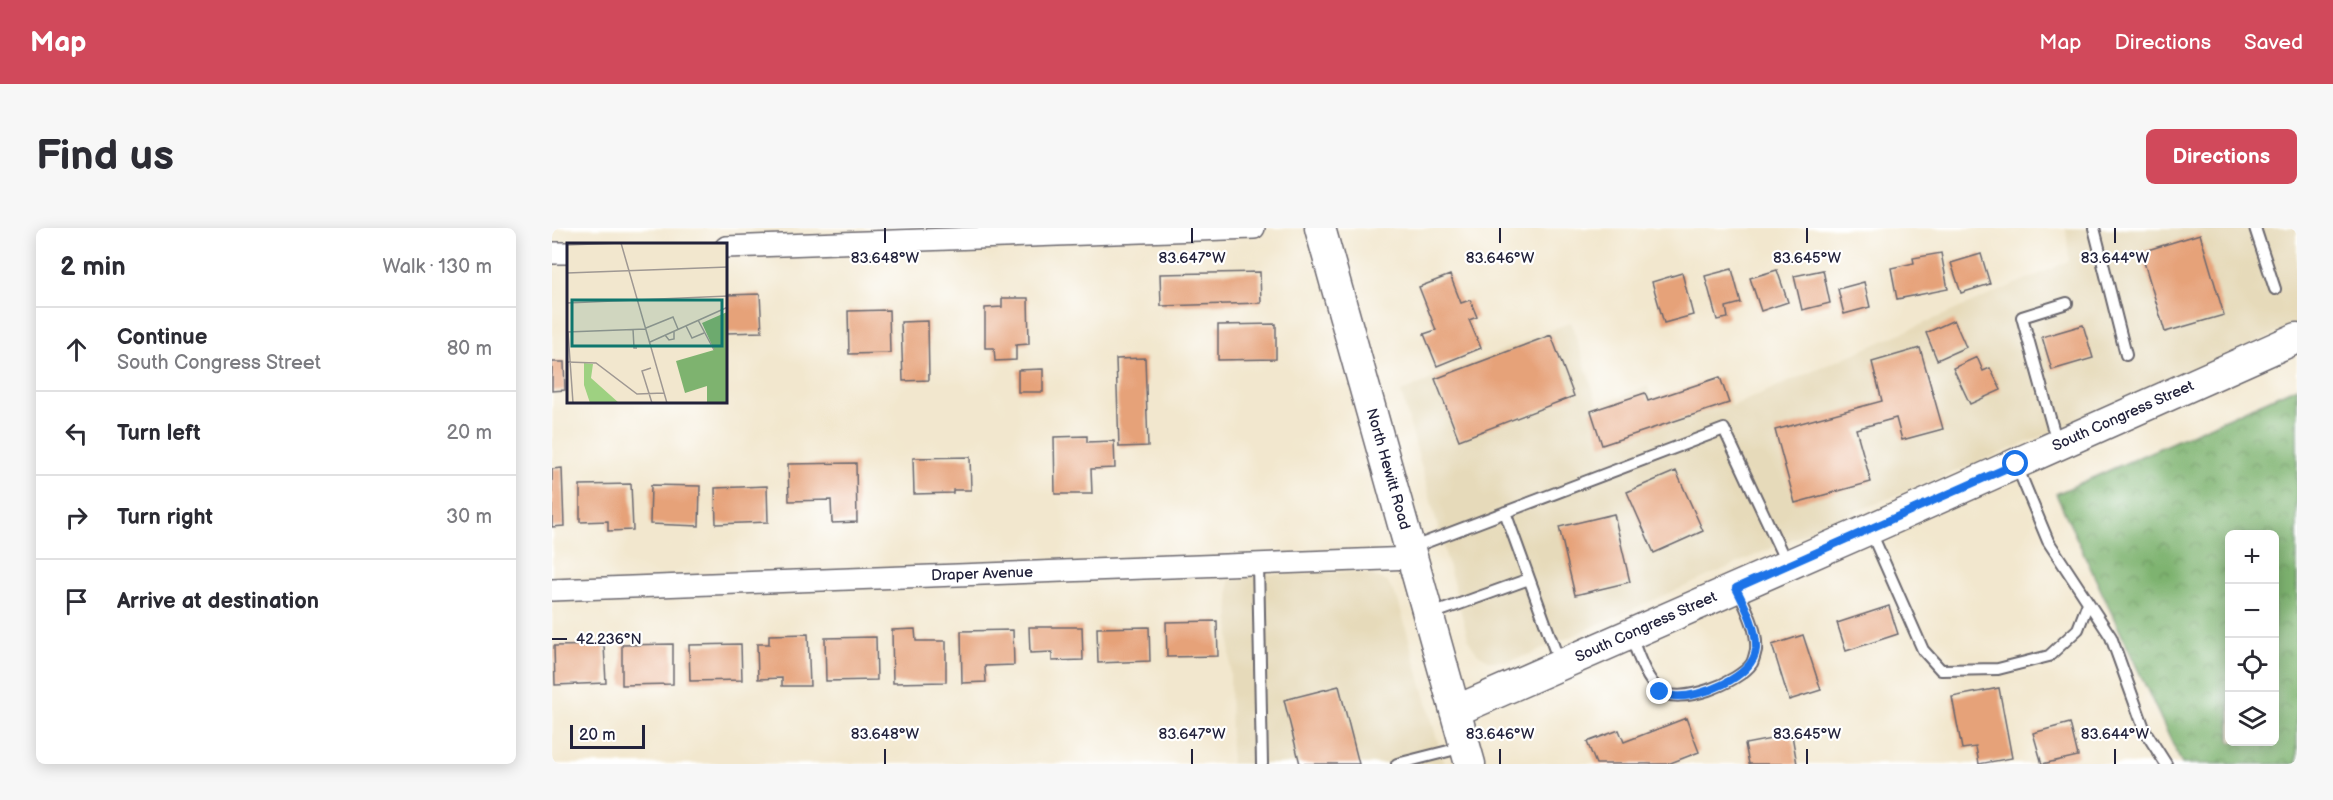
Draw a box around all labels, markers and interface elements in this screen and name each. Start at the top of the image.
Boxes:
text: Map [30,26,86,59]
text: Map [2039,30,2082,55]
text: Directions [2115,30,2211,55]
text: Saved [2244,30,2303,55]
button: Directions [2146,129,2297,184]
text: Find us [36,131,174,182]
inset map [567,243,728,404]
text: 83.648°W [851,249,920,268]
text: 83.647°W [1158,249,1226,268]
text: 83.646°W [1466,249,1535,268]
text: 83.645°W [1773,249,1841,268]
text: 83.644°W [2081,249,2150,268]
text: 2 min [60,252,126,283]
text: Walk · 130 m [383,255,492,279]
text: Continue [117,324,207,351]
icon: ahead [60,333,93,366]
text: 80 m [447,337,492,361]
text: South Congress Street [117,351,321,375]
street label: South Congress Street [2049,376,2197,456]
street label: North Hewitt Road [1362,406,1414,532]
icon: left [60,417,93,450]
text: Turn left [117,420,201,447]
text: 20 m [447,421,492,445]
route start [2002,450,2028,476]
icon: right [60,501,93,534]
text: Turn right [117,504,213,531]
text: 30 m [446,505,492,529]
map controls [2225,530,2279,746]
button: + [2225,530,2279,584]
street label: Draper Avenue [931,563,1033,585]
button: − [2225,584,2279,638]
icon: arrive [60,585,93,618]
street label: South Congress Street [1572,587,1720,667]
text: Arrive at destination [117,588,319,615]
text: 42.236°N [576,630,642,649]
button: locate [2225,638,2279,692]
route end [1646,678,1672,704]
button: layers [2225,692,2279,746]
scale bar [570,722,645,750]
text: 83.648°W [851,725,920,744]
text: 83.647°W [1158,725,1226,744]
text: 83.646°W [1466,725,1535,744]
text: 83.645°W [1773,725,1841,744]
text: 83.644°W [2081,725,2150,744]
text: 20 m [579,726,615,745]

